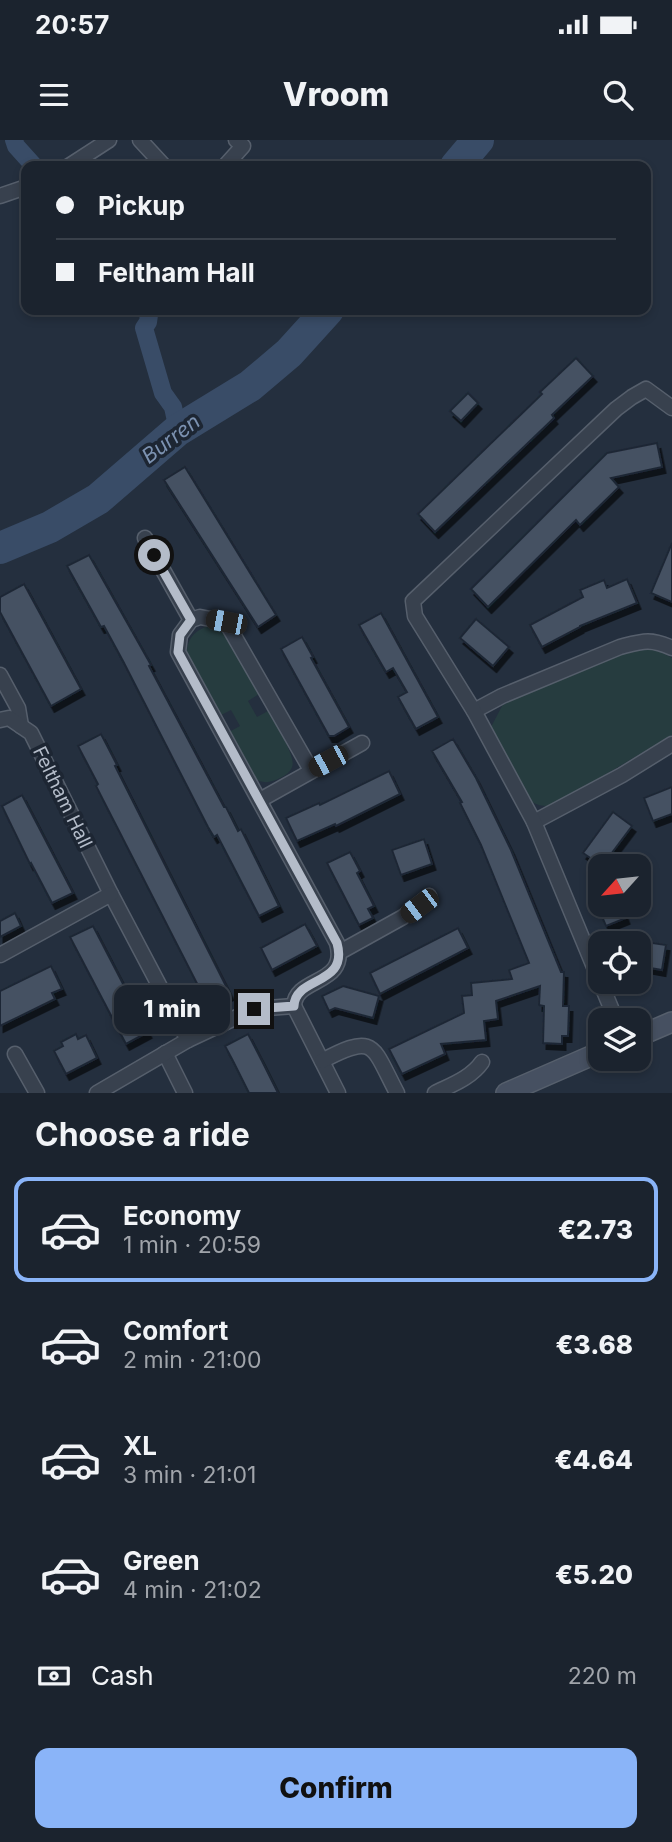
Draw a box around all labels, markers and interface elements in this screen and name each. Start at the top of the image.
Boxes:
text: 20:57 [35,9,109,40]
text: Vroom [283,75,389,114]
icon: menu [35,76,73,114]
icon: search [599,76,637,114]
text: Pickup [98,190,185,221]
text: Feltham Hall [98,257,255,288]
water label: Burren [137,409,205,469]
route start [138,539,170,571]
car [204,608,249,636]
car [305,742,352,780]
street label: Feltham Hall [28,743,97,852]
north arrow [588,854,651,917]
map controls [588,854,651,1071]
car [396,885,443,927]
button: locate [588,931,651,994]
callout: 1 min [114,984,230,1034]
route end [238,993,270,1025]
text: 1 min [143,995,201,1023]
button: layers [588,1008,651,1071]
text: Choose a ride [35,1115,250,1154]
icon: car [39,1198,102,1261]
text: Economy [123,1200,241,1231]
text: €2.73 [558,1214,633,1245]
text: 1 min · 20:59 [123,1231,261,1259]
icon: car [39,1313,102,1376]
text: Comfort [123,1315,228,1346]
text: €3.68 [556,1329,633,1360]
text: 2 min · 21:00 [123,1346,261,1374]
icon: car [39,1428,102,1491]
text: XL [123,1430,157,1461]
text: €4.64 [555,1444,633,1475]
text: 3 min · 21:01 [123,1461,256,1489]
icon: car [39,1543,102,1606]
text: Green [123,1545,200,1576]
text: €5.20 [555,1559,633,1590]
text: 4 min · 21:02 [123,1576,262,1604]
icon: cash [35,1657,73,1695]
text: Cash [91,1660,154,1691]
text: 220 m [568,1662,637,1690]
button: Confirm [35,1748,637,1828]

